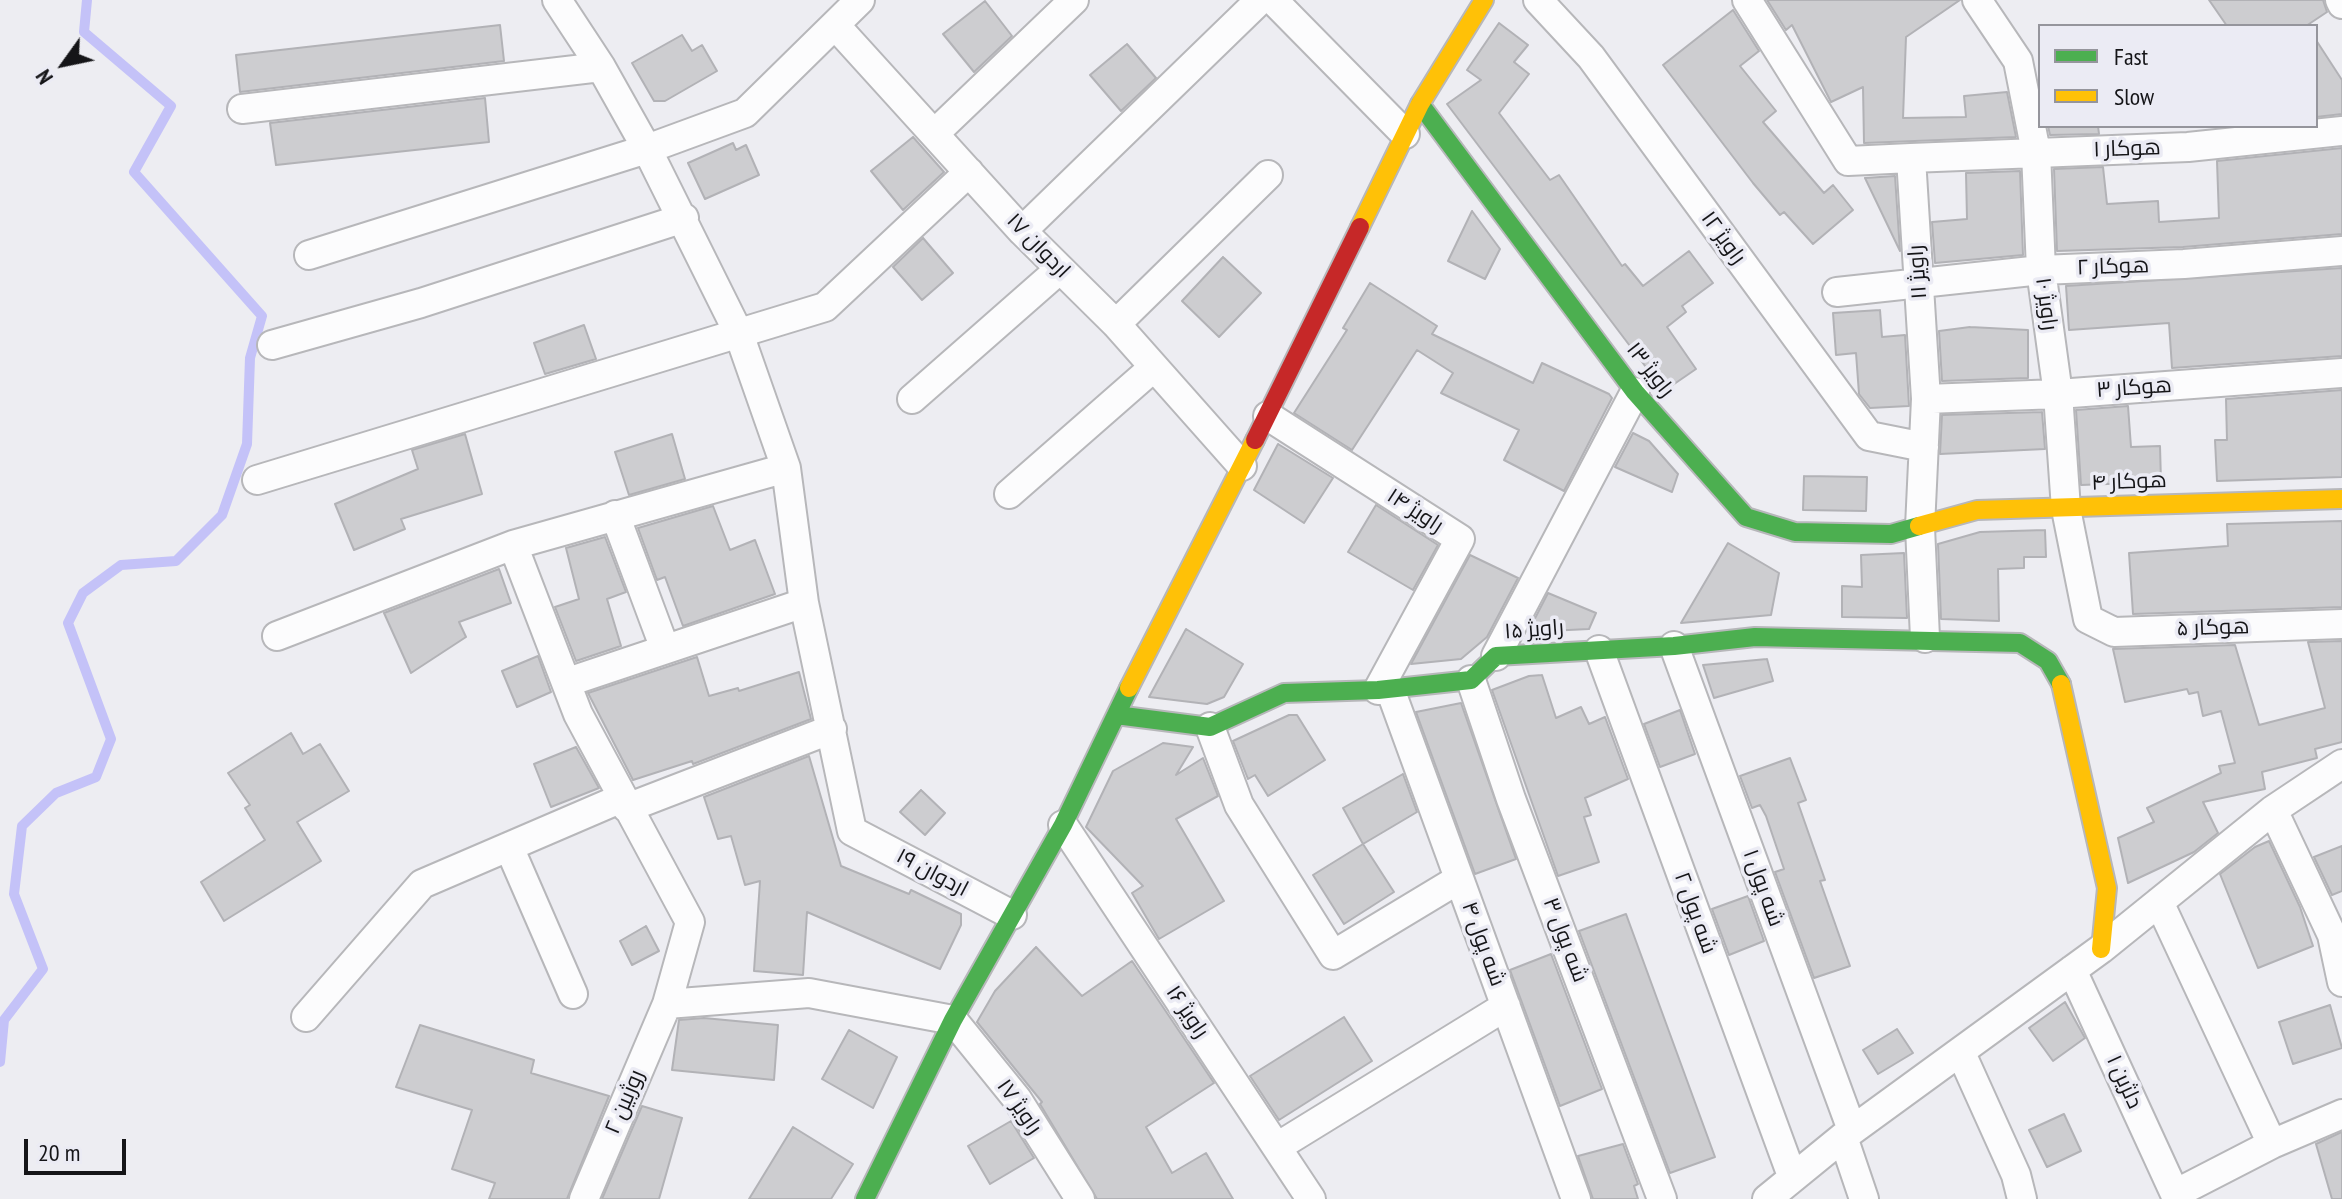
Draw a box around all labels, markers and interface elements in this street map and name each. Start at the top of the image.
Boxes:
north arrow [24,24,104,104]
legend [2038,24,2318,128]
text: Fast [2114,41,2148,72]
text: N [29,64,59,90]
text: Slow [2114,81,2154,112]
street label: هوکار ۱ [2093,135,2161,163]
street label: راویژ ۱۲ [1695,206,1751,270]
street label: اردوان ۱۷ [1001,208,1075,284]
street label: راویژ ۱۱ [1903,244,1933,300]
street label: هوکار ۲ [2076,253,2150,281]
street label: راویژ ۱۰ [2029,276,2063,332]
street label: راویژ ۱۳ [1620,337,1680,403]
street label: هوکار ۳ [2095,372,2173,404]
street label: هوکار ۴ [2091,467,2167,497]
street label: راویژ ۱۴ [1382,483,1448,539]
street label: هوکار ۵ [2176,614,2250,642]
street label: راویژ ۱۵ [1503,615,1565,645]
street label: اردوان ۱۹ [891,843,973,903]
street label: شه پول ۱ [1737,846,1789,930]
street label: شه پول ۲ [1668,869,1722,957]
street label: شه پول ۳ [1537,894,1593,986]
street label: شه پول ۴ [1456,898,1510,990]
street label: راویژ ۱۶ [1160,981,1214,1043]
street label: دلژین ۱ [2100,1051,2148,1113]
street label: روژبین ۲ [600,1066,650,1138]
street label: راویژ ۱۷ [991,1074,1047,1140]
scale bar [28,1123,130,1173]
text: 20 m [38,1137,80,1168]

